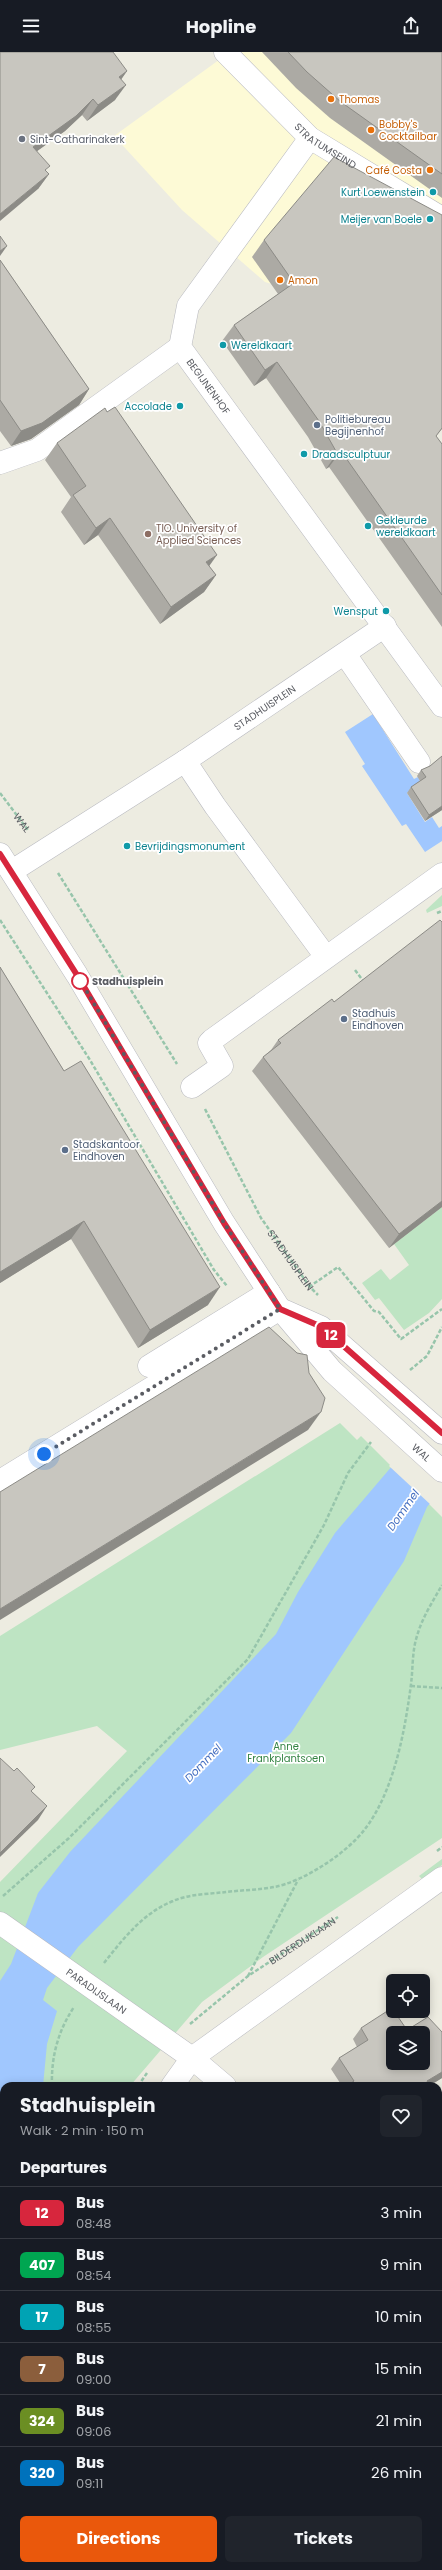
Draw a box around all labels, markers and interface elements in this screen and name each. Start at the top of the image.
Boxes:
text: Hopline [186,14,256,39]
icon: menu [20,15,42,37]
icon: share [400,15,422,37]
place label: Thomas [339,92,380,107]
marker: Thomas [326,94,336,104]
place label: Bobby's Cocktailbar [379,117,437,144]
street label: STRATUMSEIND [291,119,360,172]
marker: Bobby's Cocktailbar [366,125,376,135]
place label: Sint-Catharinakerk [30,132,126,147]
marker: Sint-Catharinakerk [17,134,27,144]
place label: Café Costa [366,163,422,178]
marker: Café Costa [425,165,435,175]
place label: Kurt Loewenstein [341,185,425,200]
marker: Kurt Loewenstein [428,187,438,197]
place label: Meijer van Boele [341,212,422,227]
marker: Meijer van Boele [425,214,435,224]
place label: Amon [288,273,318,288]
marker: Amon [275,275,285,285]
place label: Wereldkaart [231,338,293,353]
marker: Wereldkaart [218,340,228,350]
street label: BEGIJNENHOF [183,355,234,417]
place label: Accolade [125,399,172,414]
marker: Accolade [175,401,185,411]
place label: Politiebureau Begijnenhof [325,412,391,439]
marker: Politiebureau Begijnenhof [312,420,322,430]
place label: Draadsculptuur [312,447,390,462]
marker: Draadsculptuur [299,449,309,459]
place label: Gekleurde wereldkaart [376,513,436,540]
place label: TIO. University of Applied Sciences [156,521,241,548]
marker: Gekleurde wereldkaart [363,521,373,531]
marker: TIO. University of Applied Sciences [143,529,153,539]
place label: Wensput [334,604,378,619]
marker: Wensput [381,606,391,616]
street label: STADHUISPLEIN [231,681,299,734]
street label: WAL [10,810,35,836]
place label: Bevrijdingsmonument [135,839,246,854]
marker: Bevrijdingsmonument [122,841,132,851]
marker: Stadhuisplein [71,972,89,990]
place label: Stadhuisplein [92,974,164,989]
place label: Stadhuis Eindhoven [352,1006,404,1033]
marker: Stadhuis Eindhoven [339,1014,349,1024]
place label: Stadskantoor Eindhoven [73,1137,140,1164]
marker: Stadskantoor Eindhoven [60,1145,70,1155]
street label: STADHUISPLEIN [264,1226,318,1294]
line badge: 12 [313,1322,349,1348]
text: 12 [324,1325,338,1345]
street label: WAL [409,1440,435,1465]
your location [34,1444,54,1464]
water label: Dommel [383,1486,423,1534]
park label: Anne Frankplantsoen [247,1739,325,1766]
water label: Dommel [181,1740,225,1785]
street label: BILDERDIJKLAAN [266,1913,338,1968]
street label: PARADIJSLAAN [63,1964,130,2017]
map controls [386,1974,430,2070]
button: locate [386,1974,430,2018]
button: layers [386,2026,430,2070]
text: Stadhuisplein [20,2092,156,2119]
button: heart [380,2095,422,2137]
text: Walk · 2 min · 150 m [20,2121,144,2140]
text: Departures [20,2157,107,2178]
text: Bus [76,2192,104,2213]
text: 3 min [380,2202,422,2223]
text: 12 [35,2203,49,2223]
text: 08:48 [76,2214,112,2233]
text: Bus [76,2244,104,2265]
text: 9 min [380,2254,422,2275]
text: 407 [29,2255,55,2275]
text: 08:54 [76,2266,111,2285]
text: Bus [76,2296,104,2317]
text: 10 min [375,2306,422,2327]
text: 17 [36,2307,48,2327]
text: 08:55 [76,2318,111,2337]
text: Bus [76,2348,104,2369]
text: 15 min [375,2358,422,2379]
text: 7 [38,2359,46,2379]
text: 09:00 [76,2370,111,2389]
text: Bus [76,2400,104,2421]
text: 21 min [376,2410,422,2431]
text: 324 [29,2411,55,2431]
text: 09:06 [76,2422,112,2441]
text: Bus [76,2452,104,2473]
text: 26 min [371,2462,422,2483]
text: 320 [29,2463,55,2483]
text: 09:11 [76,2474,103,2493]
button: Directions [20,2516,217,2562]
button: Tickets [225,2516,422,2562]

